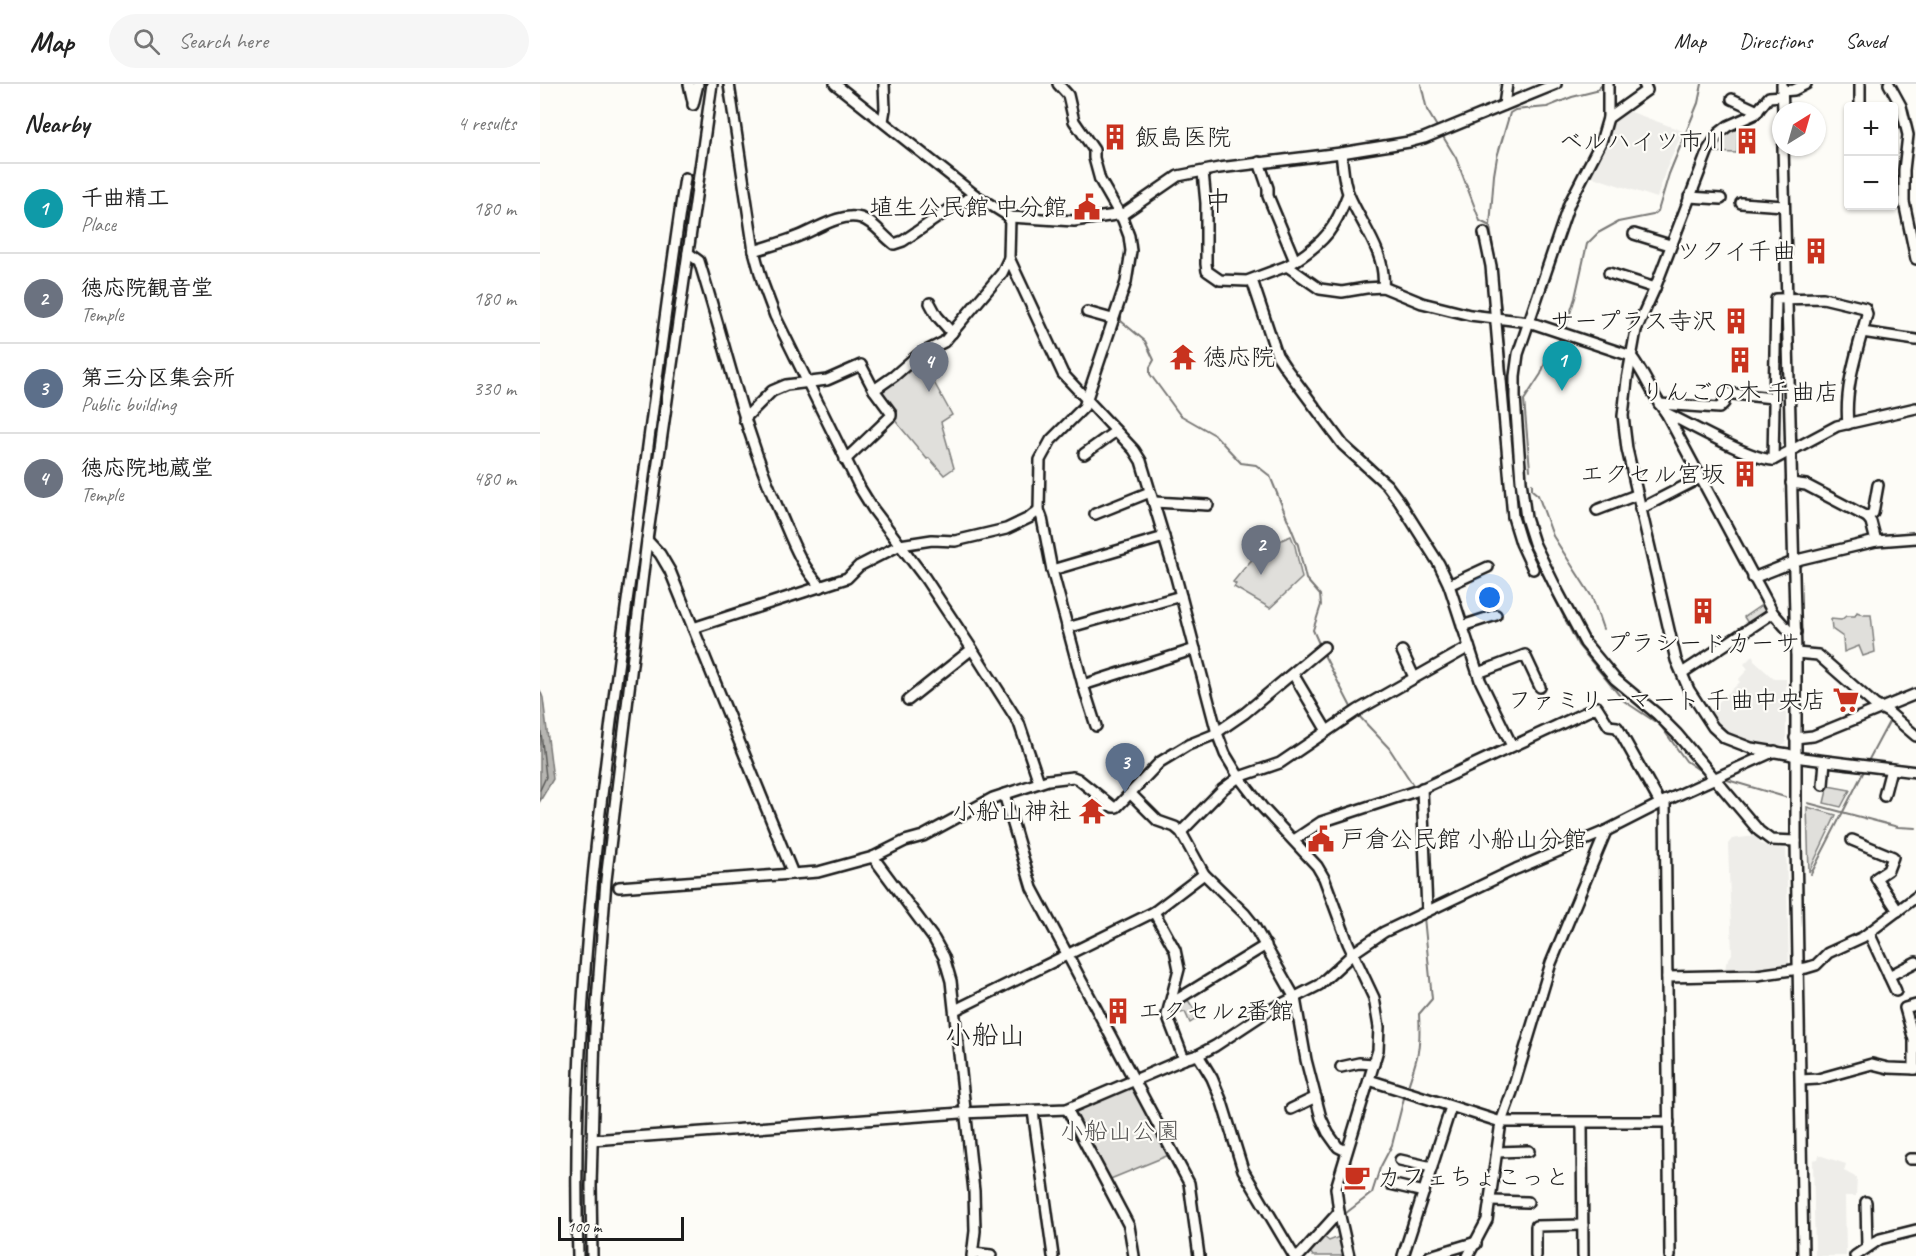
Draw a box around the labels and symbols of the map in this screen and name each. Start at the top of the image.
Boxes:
north arrow [1772,102,1826,156]
building icon: 飯島医院 [1100,122,1130,152]
place label: 飯島医院 [1135,122,1231,152]
place label: ベルハイツ市川 [1559,126,1727,156]
building icon: ベルハイツ市川 [1732,126,1762,156]
district label: 中 [1205,184,1232,218]
place label: 埴生公民館 中分館 [869,192,1067,222]
public building icon: 埴生公民館 中分館 [1072,192,1102,222]
place label: ツクイ千曲 [1676,236,1796,266]
building icon: ツクイ千曲 [1801,236,1831,266]
place label: サープラス寺沢 [1550,306,1716,336]
building icon: サープラス寺沢 [1721,306,1751,336]
pin: 4 [910,342,948,392]
temple icon: 徳応院 [1168,342,1198,372]
place label: 徳応院 [1203,342,1275,372]
pin: 1 [1542,342,1582,391]
building icon: りんごの木 千曲店 [1725,345,1755,375]
place label: りんごの木 千曲店 [1641,377,1839,407]
place label: エクセル宮坂 [1580,459,1725,489]
building icon: エクセル宮坂 [1730,459,1760,489]
pin: 2 [1242,526,1280,575]
your location [1475,583,1504,612]
building icon: プラシードカーサ [1688,596,1718,626]
place label: プラシードカーサ [1607,628,1799,658]
place label: ファミリーマート 千曲中央店 [1508,685,1826,715]
supermarket icon: ファミリーマート 千曲中央店 [1831,685,1861,715]
pin: 3 [1106,744,1144,793]
place label: 小船山神社 [952,796,1072,826]
temple icon: 小船山神社 [1077,796,1107,826]
public building icon: 戸倉公民館 小船山分館 [1306,824,1336,854]
place label: 戸倉公民館 小船山分館 [1341,824,1587,854]
building icon: エクセル2番館 [1103,996,1133,1026]
place label: エクセル2番館 [1138,996,1294,1026]
district label: 小船山 [945,1018,1026,1052]
park label: 小船山公園 [1060,1116,1180,1146]
cafe icon: カフェちょこっと [1342,1162,1372,1192]
place label: カフェちょこっと [1377,1162,1569,1192]
scale bar [558,1214,684,1242]

